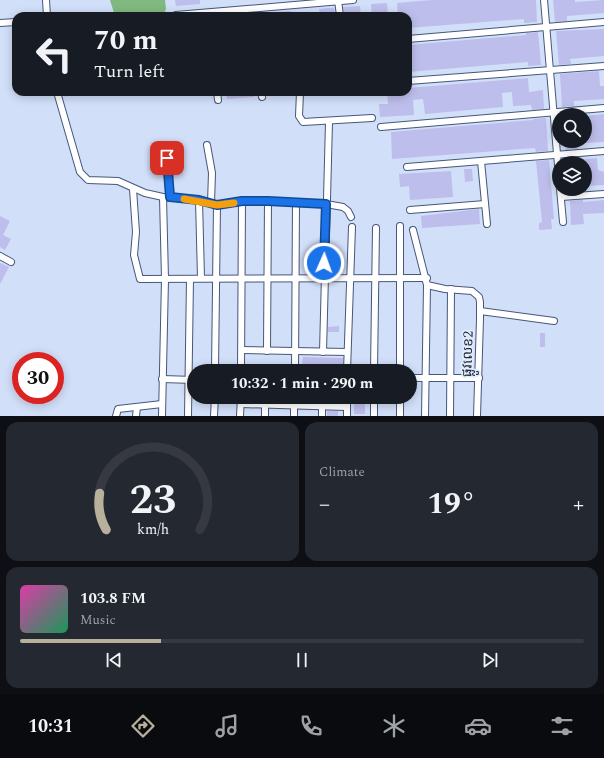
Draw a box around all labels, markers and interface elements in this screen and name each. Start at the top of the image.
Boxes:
text: 70 m [94,19,158,62]
icon: left [28,28,80,80]
text: Turn left [94,58,165,85]
map controls [552,108,592,196]
button: search [552,108,592,148]
pin [150,141,184,175]
icon: arrive [156,147,178,169]
button: layers [552,156,592,196]
position arrow [303,242,345,284]
street label: ផ្លូវលេខ2 [456,330,480,378]
speed limit sign: 30 [12,352,64,404]
text: 10:32 · 1 min · 290 m [231,372,373,395]
text: Climate [319,462,365,482]
text: 23 [129,468,176,531]
text: 19° [427,481,476,527]
text: − [319,488,330,521]
text: + [573,488,584,521]
text: km/h [136,518,169,540]
text: 103.8 FM [80,587,146,610]
text: Music [80,610,116,630]
icon: previous [103,649,125,671]
icon: pause [291,649,313,671]
icon: next [479,649,501,671]
icon: directions [129,712,157,740]
icon: music [213,712,241,740]
icon: phone [297,712,325,740]
icon: climate [380,712,408,740]
icon: car [464,712,492,740]
icon: filters [548,712,576,740]
text: 10:31 [28,713,73,740]

